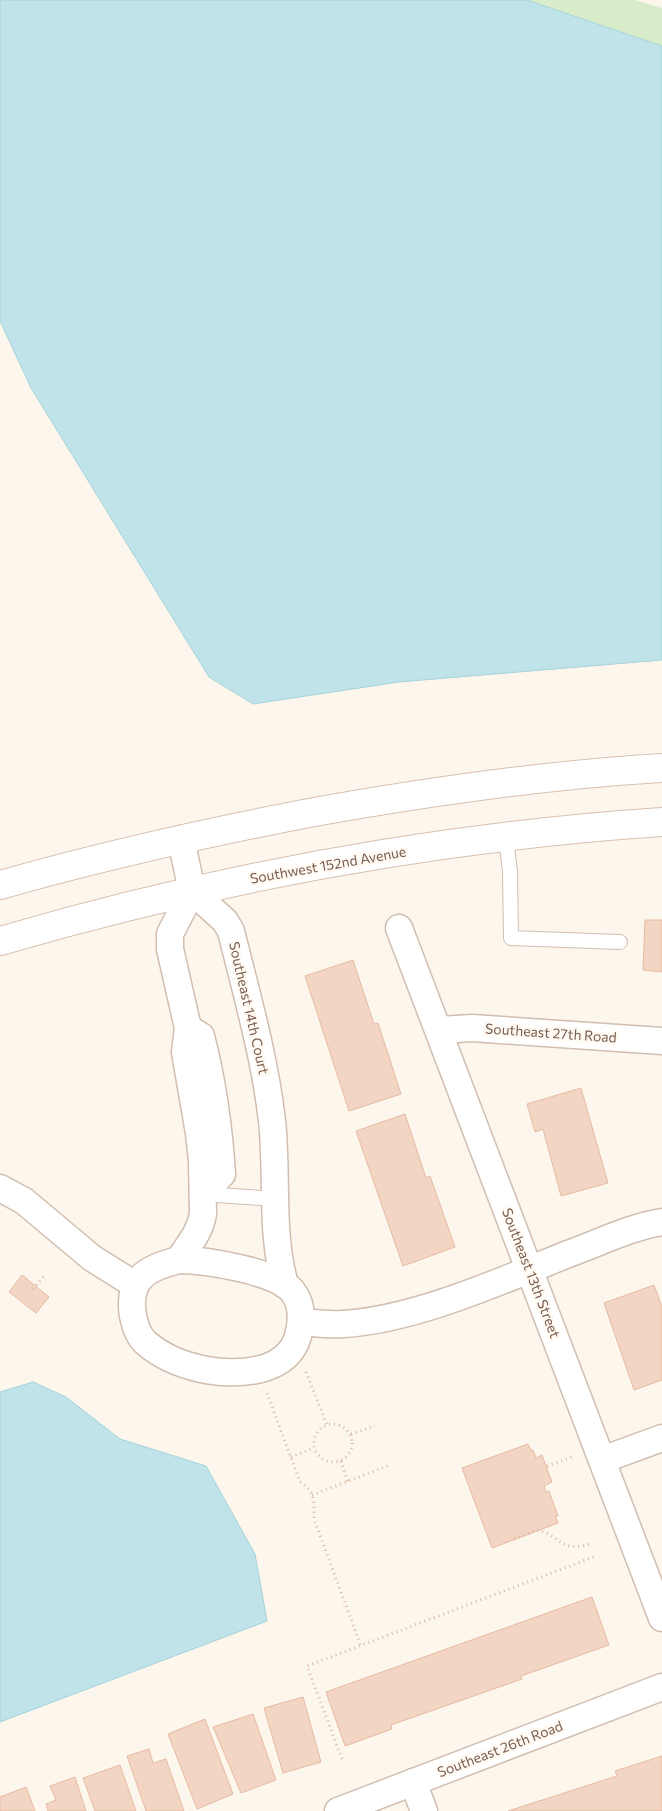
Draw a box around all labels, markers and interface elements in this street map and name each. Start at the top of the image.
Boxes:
street label: Southwest 152nd Avenue [248,842,407,887]
street label: Southeast 14th Court [226,940,273,1076]
street label: Southeast 27th Road [485,1019,617,1046]
street label: Southeast 13th Street [499,1206,564,1340]
street label: Southeast 26th Road [435,1717,565,1780]

